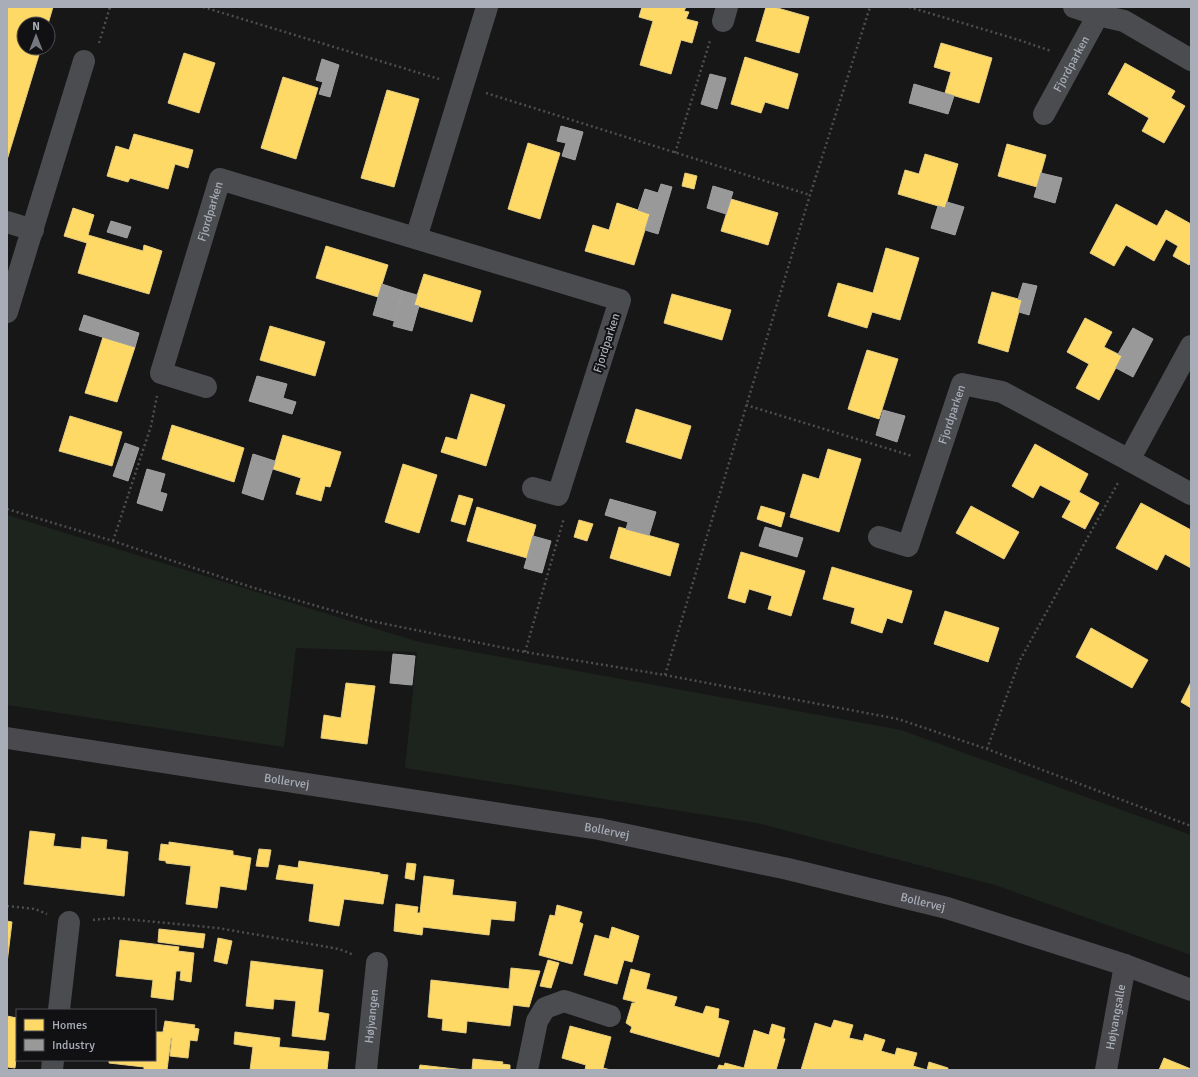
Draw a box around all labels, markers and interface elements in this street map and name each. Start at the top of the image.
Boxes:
north arrow [16,16,56,56]
text: N [32,20,40,33]
street label: Fjordparken [1050,33,1093,95]
street label: Fjordparken [194,180,226,243]
street label: Fjordparken [590,311,624,375]
street label: Fjordparken [935,383,969,446]
street label: Bollervej [263,770,310,792]
street label: Bollervej [583,819,631,843]
street label: Bollervej [899,889,947,915]
street label: Højvangsalle [1102,983,1129,1051]
street label: Højvangen [361,988,382,1044]
legend [16,1009,156,1061]
text: Homes [52,1018,87,1033]
text: Industry [52,1038,95,1053]

